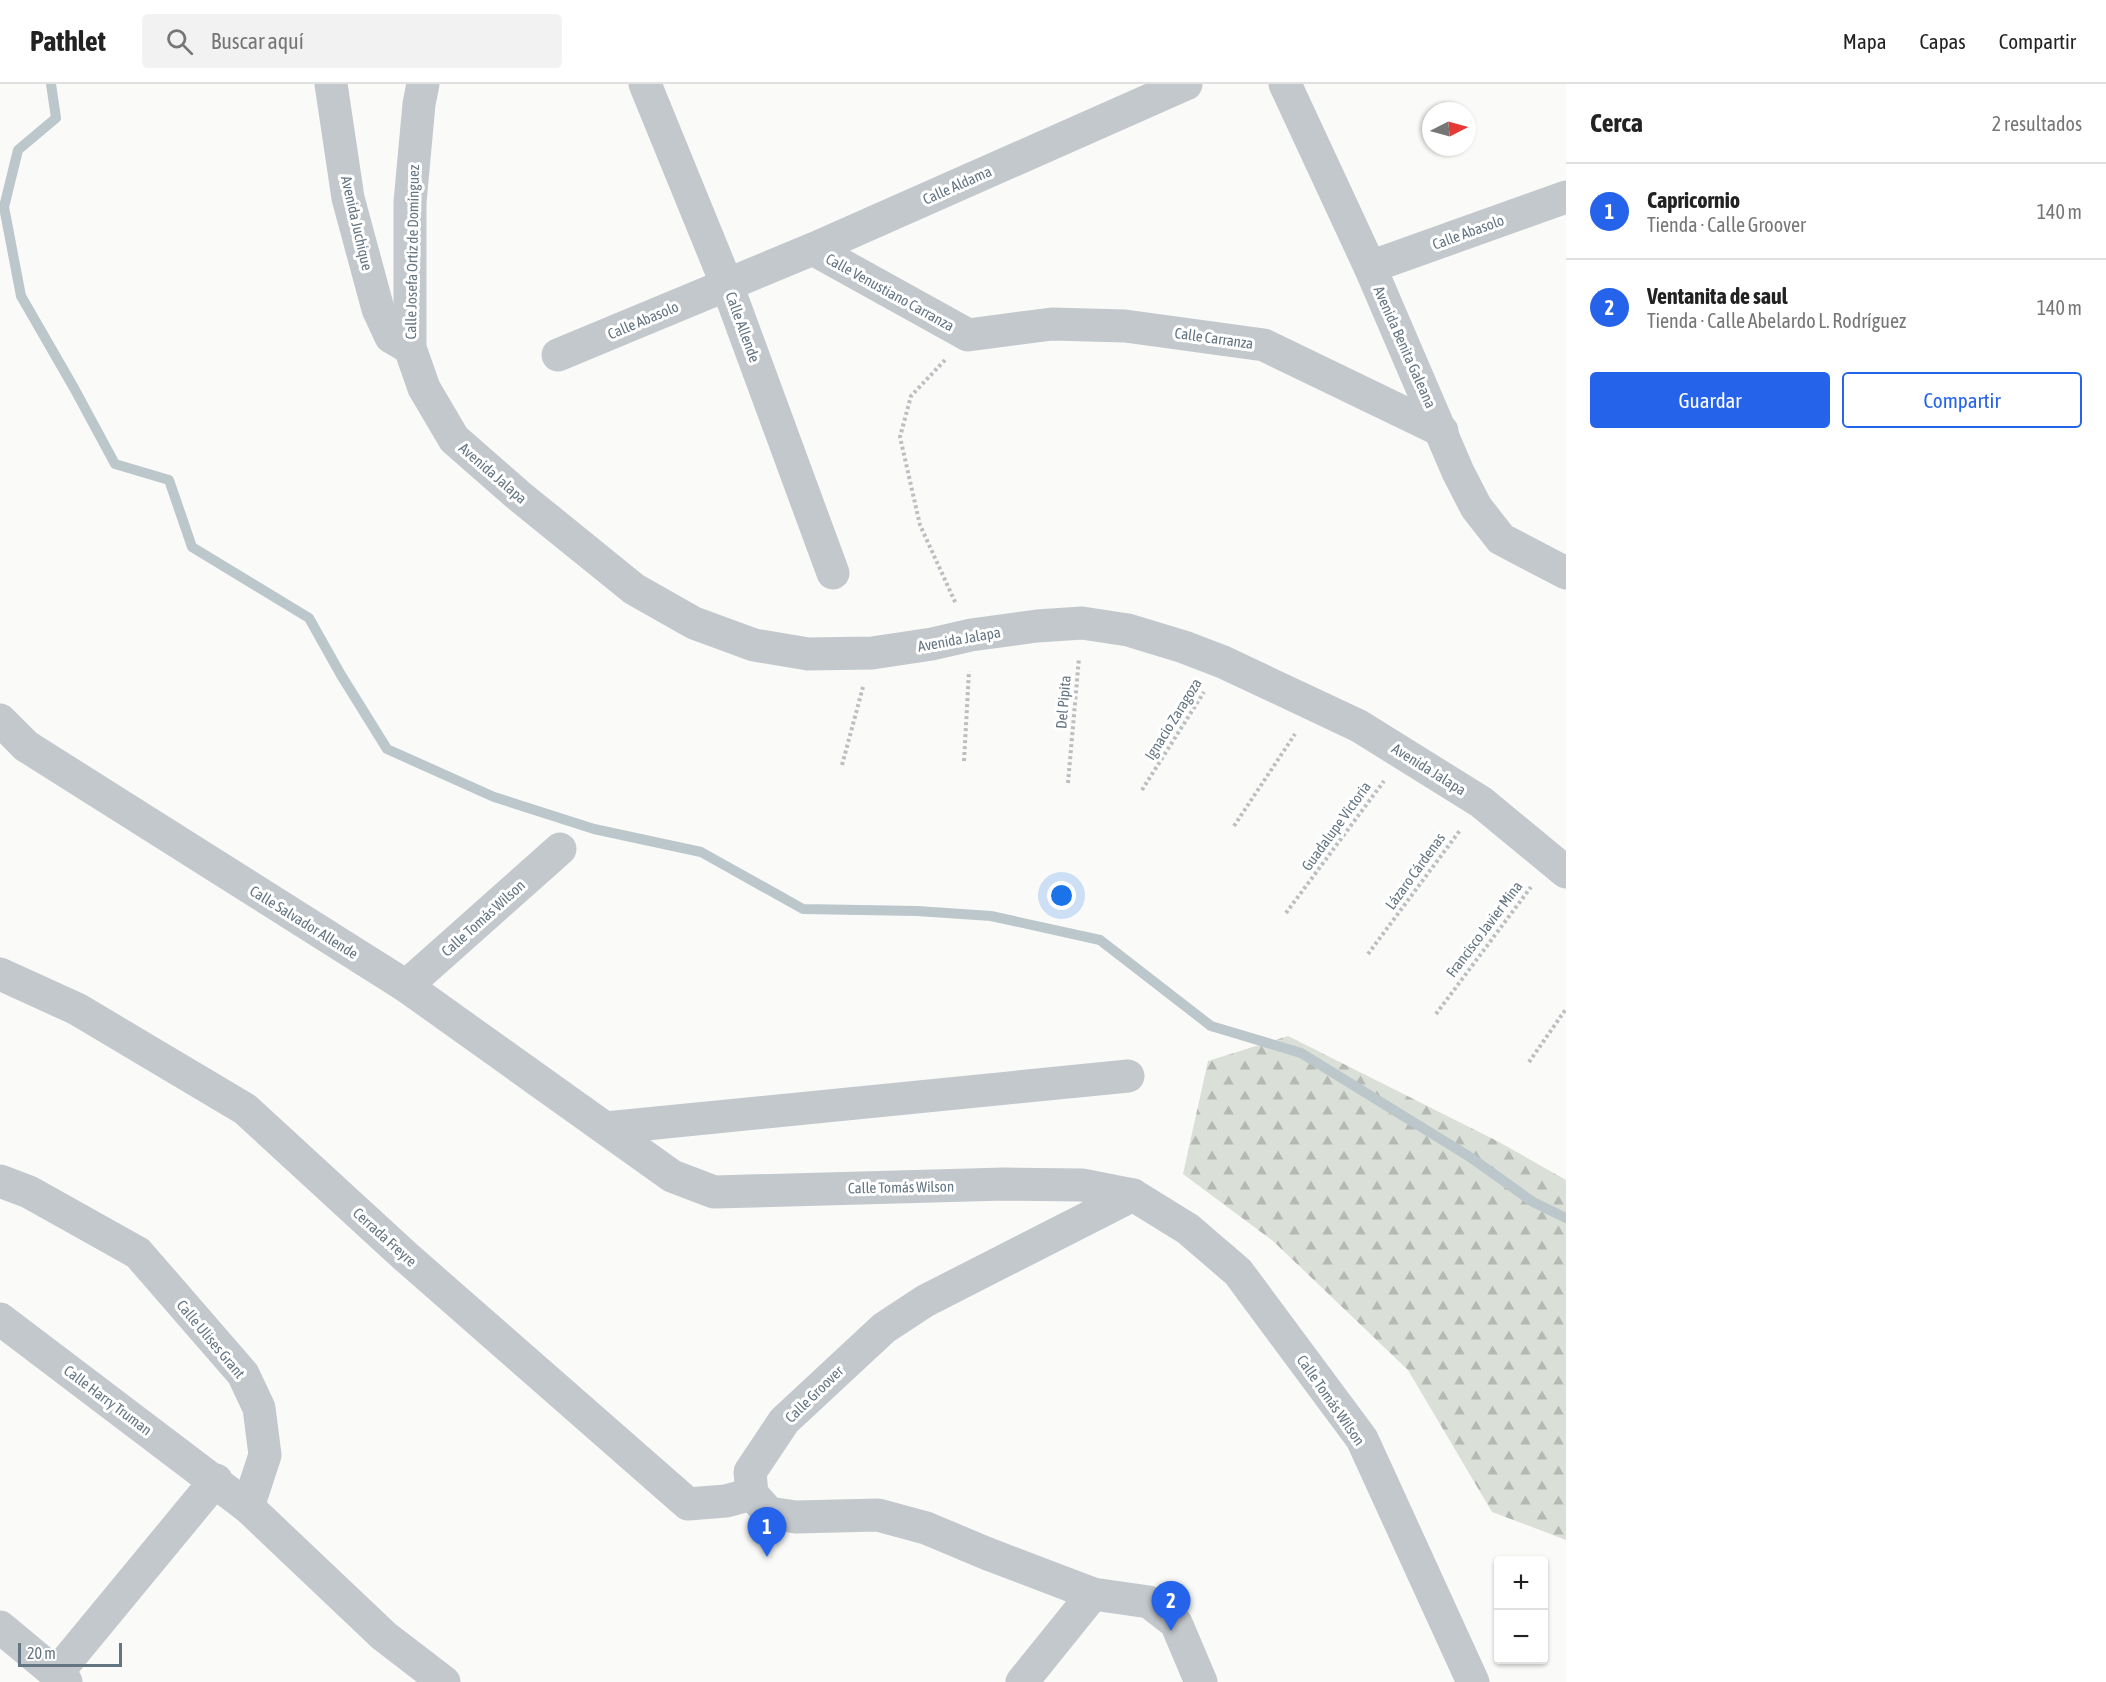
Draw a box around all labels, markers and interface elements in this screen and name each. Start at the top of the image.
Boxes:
search box [142,14,562,68]
text: Pathlet [30,25,106,57]
icon: search [163,25,196,58]
text: Buscar aquí [211,28,304,54]
text: Mapa [1843,29,1886,53]
text: Capas [1919,29,1966,53]
text: Compartir [1999,29,2076,53]
north arrow [1422,102,1476,156]
text: Cerca [1590,108,1643,138]
text: 2 resultados [1992,112,2082,135]
street label: Calle Aldama [920,162,994,208]
street label: Calle Josefa Ortiz de Domínguez [402,164,422,339]
street label: Avenida Juchique [338,174,376,272]
text: Capricornio [1647,187,1740,213]
text: 1 [1605,200,1614,223]
text: 140 m [2037,200,2082,223]
street label: Calle Abasolo [1430,211,1506,253]
text: Tienda · Calle Groover [1647,213,1806,236]
street label: Calle Venustiano Carranza [823,250,957,334]
street label: Avenida Benita Galeana [1370,283,1440,411]
text: Ventanita de saul [1647,283,1788,309]
street label: Calle Allende [722,290,764,365]
text: 2 [1605,296,1614,319]
text: 140 m [2037,296,2082,319]
street label: Calle Abasolo [605,298,681,342]
text: Tienda · Calle Abelardo L. Rodríguez [1647,309,1906,332]
street label: Calle Carranza [1174,324,1254,352]
button: Guardar [1590,372,1830,428]
button: Compartir [1842,372,2082,428]
street label: Avenida Jalapa [456,439,530,507]
street label: Avenida Jalapa [916,623,1002,655]
street label: Del Pipita [1052,675,1074,729]
street label: Ignacio Zaragoza [1141,675,1205,763]
street label: Avenida Jalapa [1389,740,1469,798]
street label: Guadalupe Victoria [1298,778,1374,874]
street label: Lázaro Cárdenas [1382,829,1448,913]
street label: Calle Tomás Wilson [438,876,528,960]
street label: Francisco Javier Mina [1442,878,1526,980]
your location [1047,881,1076,910]
street label: Calle Salvador Allende [247,882,361,962]
street label: Calle Tomás Wilson [848,1178,954,1196]
street label: Cerrada Freyre [350,1204,420,1270]
street label: Calle Ulises Grant [173,1296,249,1382]
street label: Calle Tomás Wilson [1294,1352,1368,1448]
street label: Calle Harry Truman [61,1361,155,1439]
street label: Calle Groover [781,1362,847,1426]
pin: 1 [748,1508,786,1557]
map controls [1494,1556,1548,1664]
button: + [1494,1556,1548,1610]
pin: 2 [1152,1582,1190,1631]
button: − [1494,1610,1548,1664]
scale bar [18,1640,122,1668]
text: 20 m [27,1644,56,1662]

